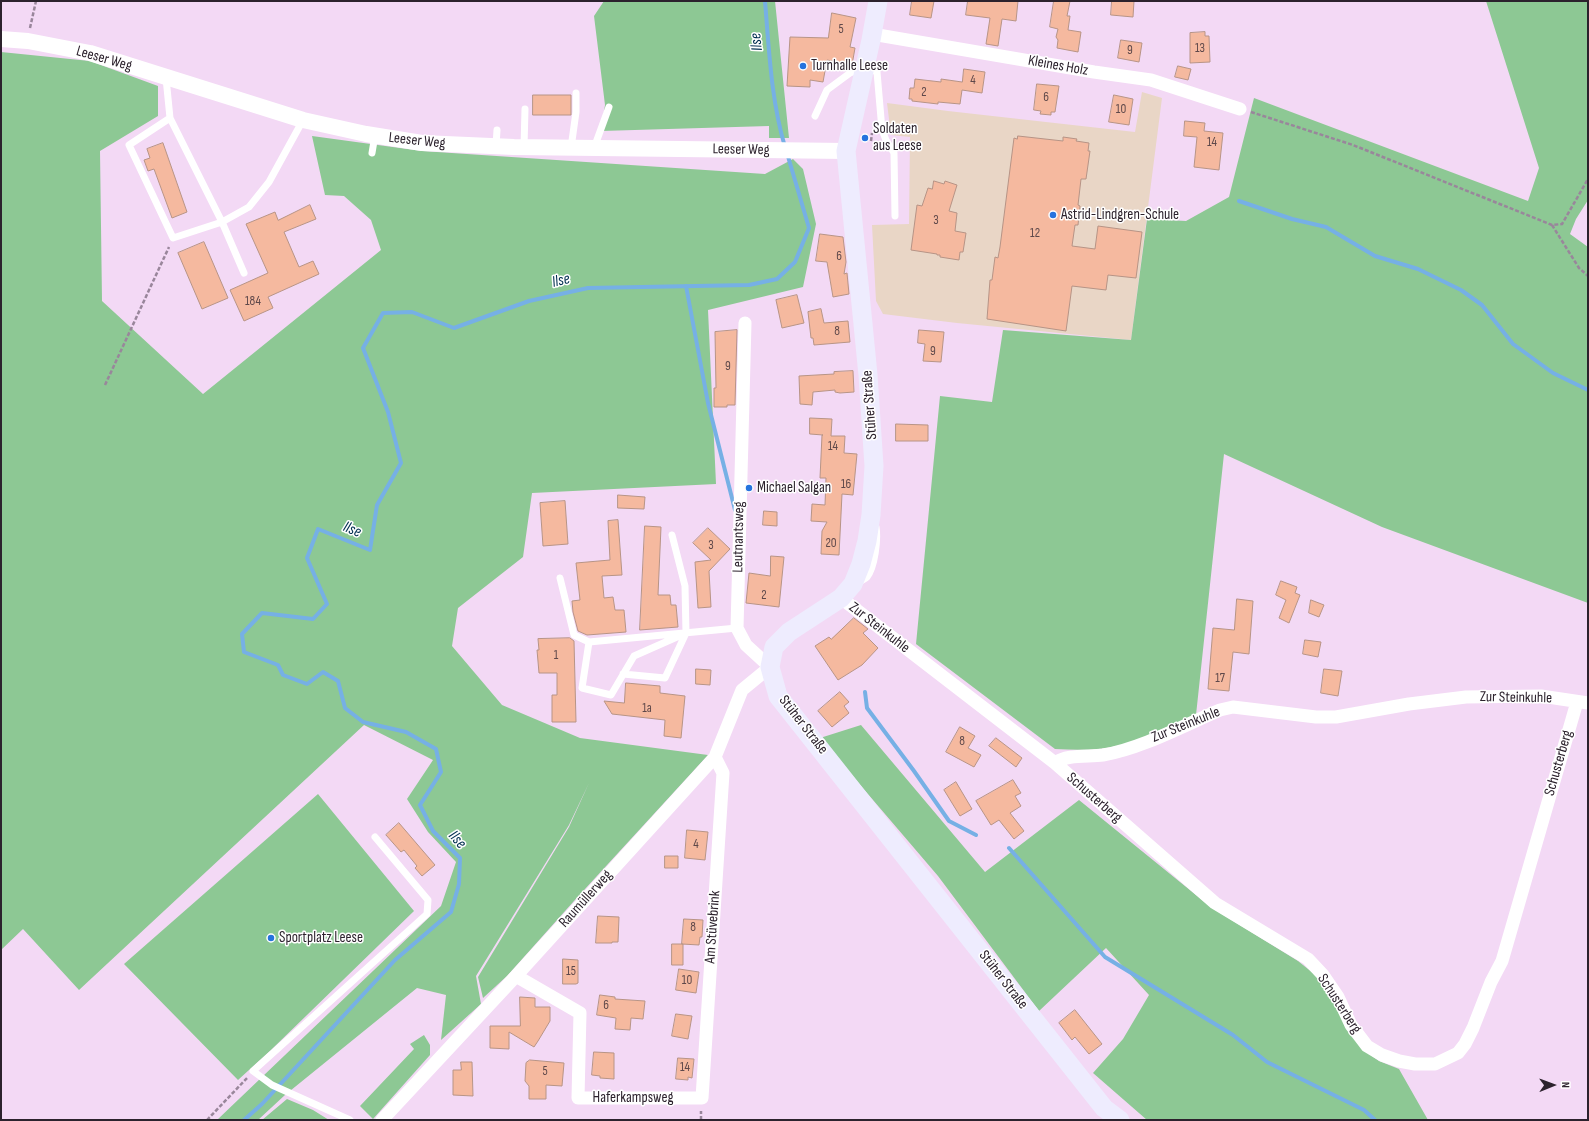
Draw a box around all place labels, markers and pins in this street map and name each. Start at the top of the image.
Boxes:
place label: Turnhalle Leese [811,57,888,75]
marker: Turnhalle Leese [798,61,808,71]
place label: Soldaten aus Leese [873,120,922,155]
marker: Soldaten aus Leese [860,133,870,143]
place label: Astrid-Lindgren-Schule [1061,206,1179,224]
marker: Astrid-Lindgren-Schule [1048,210,1058,220]
place label: Michael Salgan [757,479,831,497]
marker: Michael Salgan [744,483,754,493]
place label: Sportplatz Leese [279,929,363,947]
marker: Sportplatz Leese [266,933,276,943]

